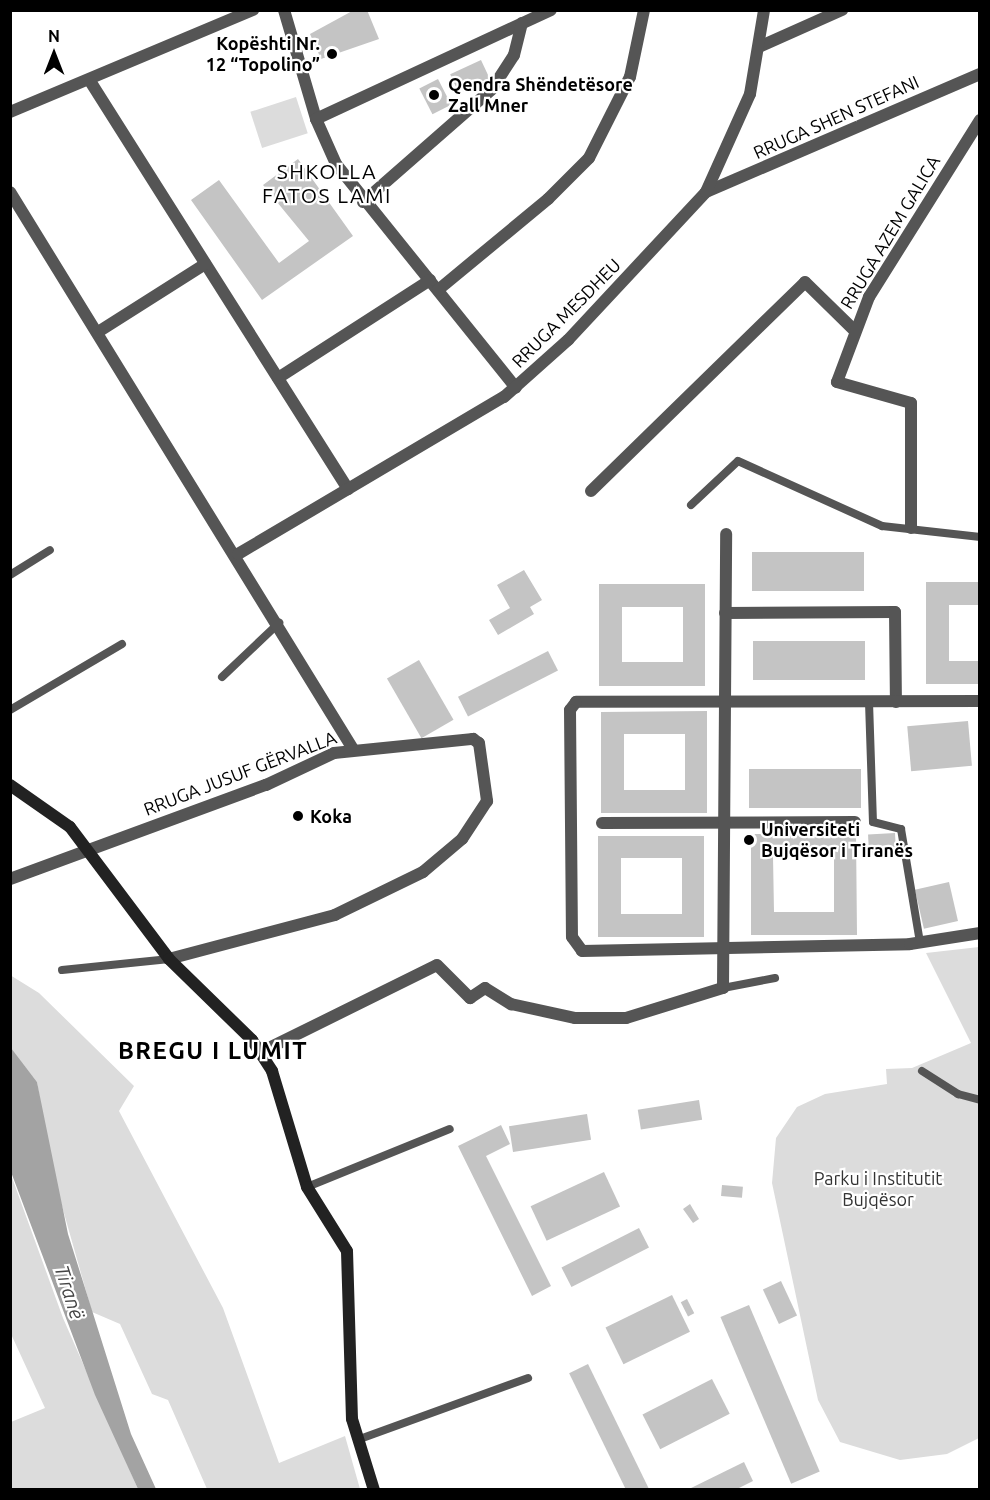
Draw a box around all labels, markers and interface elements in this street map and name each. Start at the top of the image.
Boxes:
north arrow [24,24,84,84]
text: N [48,27,60,45]
place label: Kopështi Nr. 12 “Topolino” [206,33,320,76]
marker: Kopështi Nr. 12 “Topolino” [325,47,339,61]
street label: RRUGA SHEN STEFANI [750,71,922,163]
place label: Qendra Shëndetësore Zall Mner [448,74,633,116]
marker: Qendra Shëndetësore Zall Mner [425,86,443,104]
street label: RRUGA AZEM GALICA [836,151,944,313]
district label: SHKOLLA FATOS LAMI [262,158,392,208]
street label: RRUGA MESDHEU [507,254,625,372]
street label: RRUGA JUSUF GËRVALLA [140,726,340,820]
place label: Koka [310,805,352,827]
marker: Koka [291,809,305,823]
place label: Universiteti Bujqësor i Tiranës [761,819,913,862]
marker: Universiteti Bujqësor i Tiranës [742,833,756,847]
district label: BREGU I LUMIT [118,1037,308,1065]
park label: Parku i Institutit Bujqësor [814,1168,942,1210]
water label: Tiranë [50,1262,90,1322]

